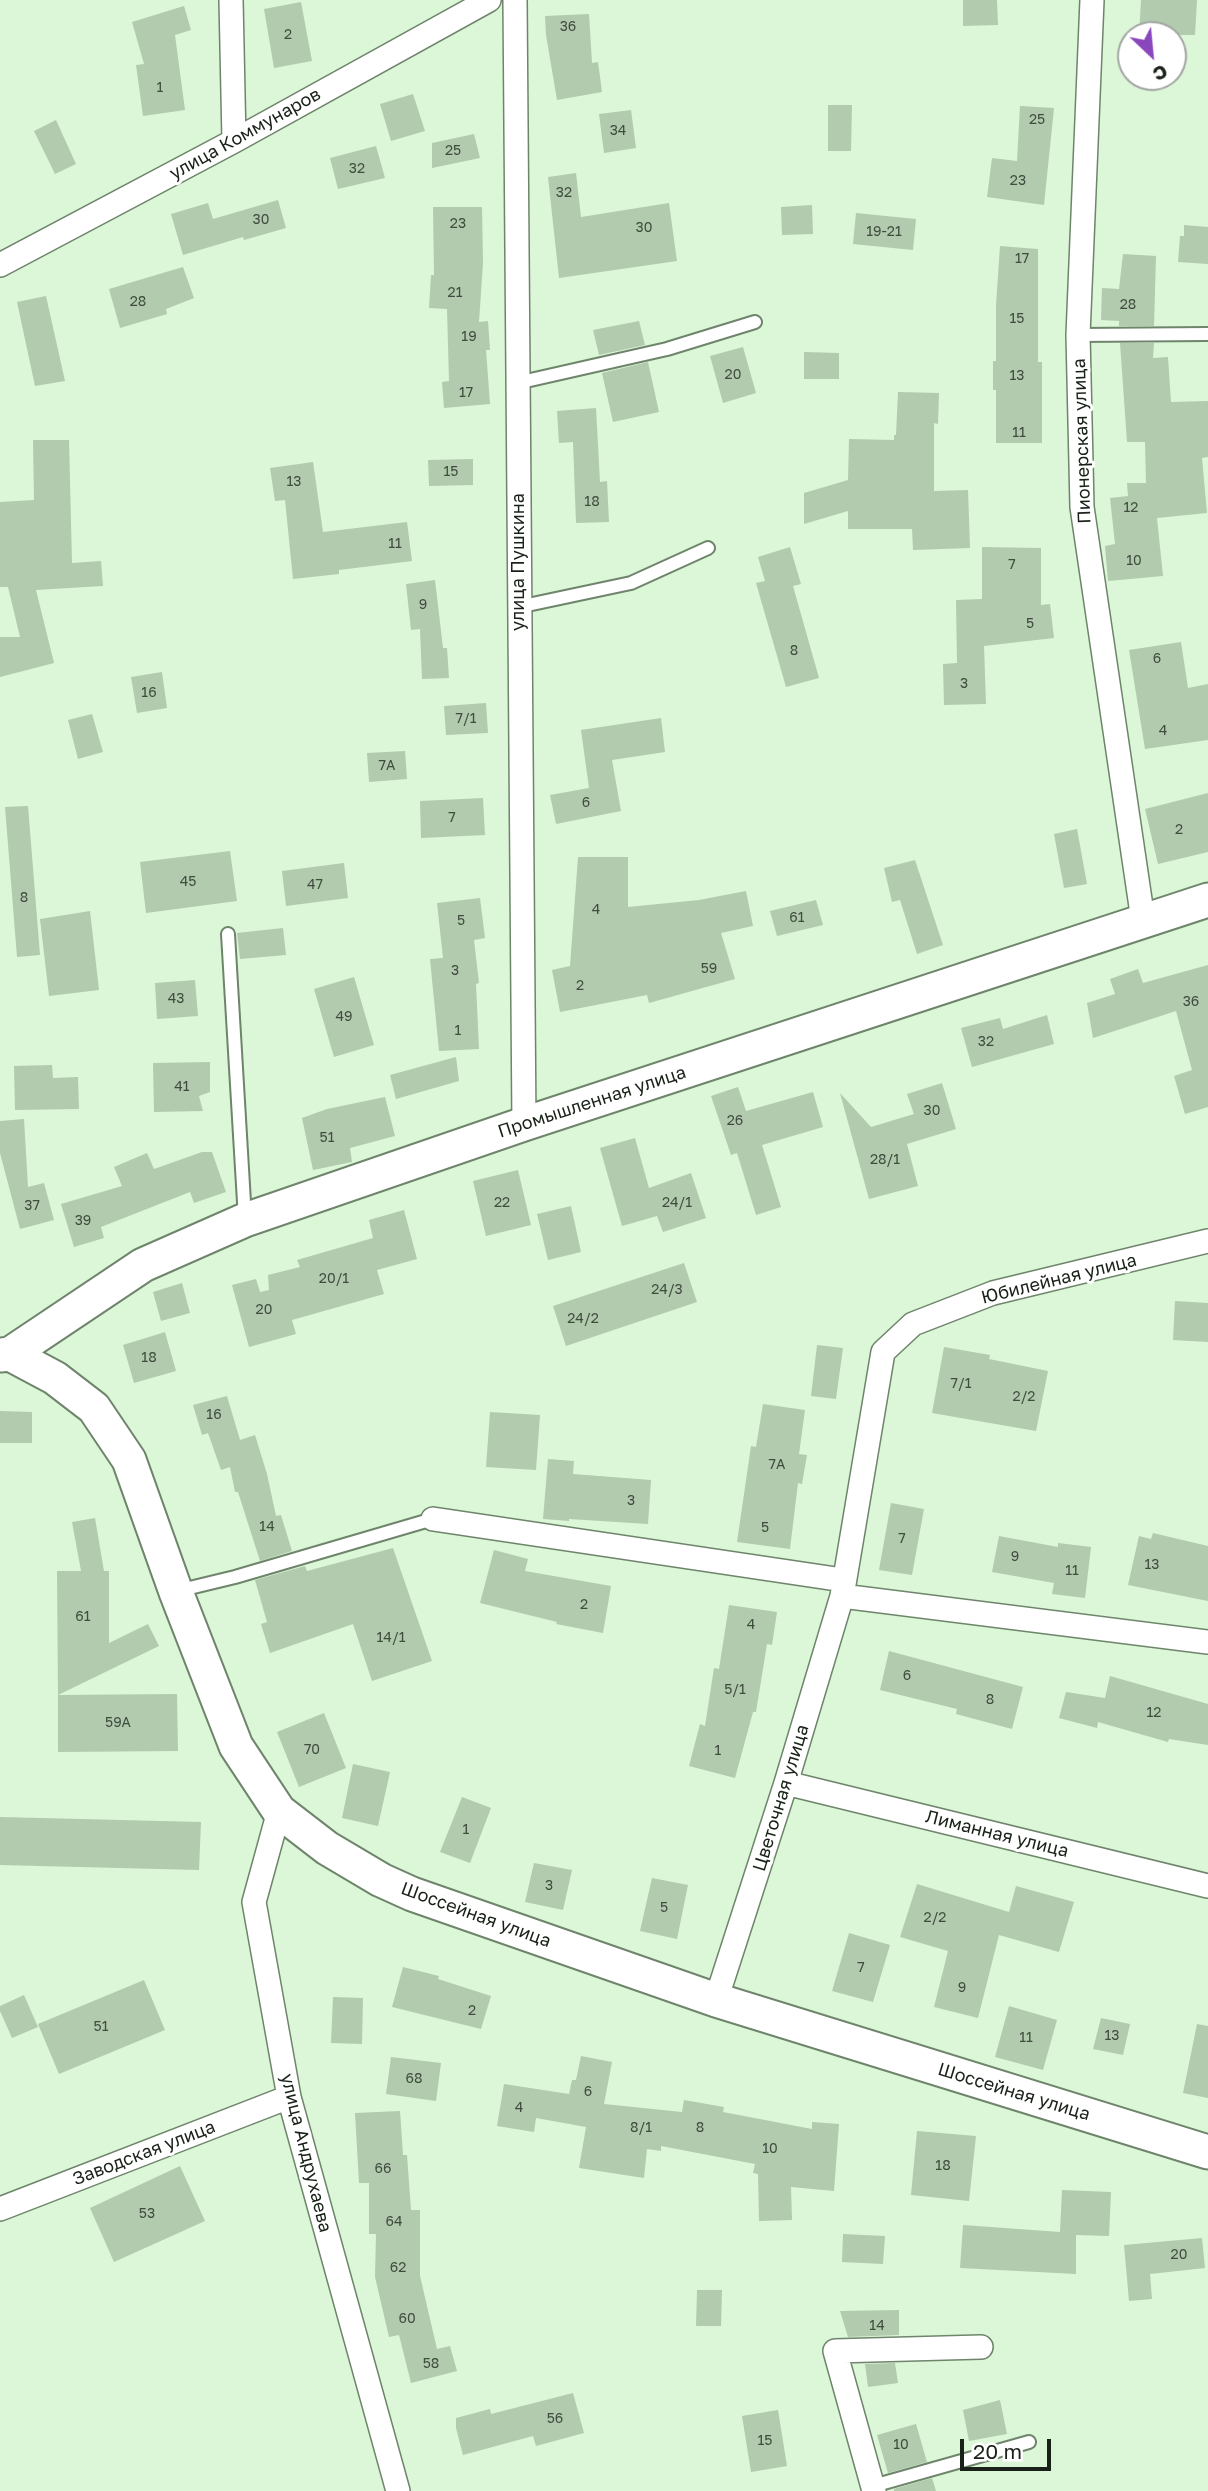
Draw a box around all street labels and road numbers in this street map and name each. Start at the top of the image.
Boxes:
street label: улица Коммунаров [166,83,324,185]
street label: Пионерская улица [1068,358,1096,524]
street label: улица Пушкина [507,493,529,631]
street label: Промышленная улица [495,1061,689,1143]
street label: Юбилейная улица [979,1249,1139,1309]
street label: Цветочная улица [748,1722,814,1874]
street label: Лиманная улица [923,1806,1071,1862]
street label: Шоссейная улица [398,1878,554,1952]
street label: Шоссейная улица [935,2059,1093,2125]
street label: улица Андрухаева [276,2071,336,2235]
street label: Заводская улица [70,2116,218,2190]

